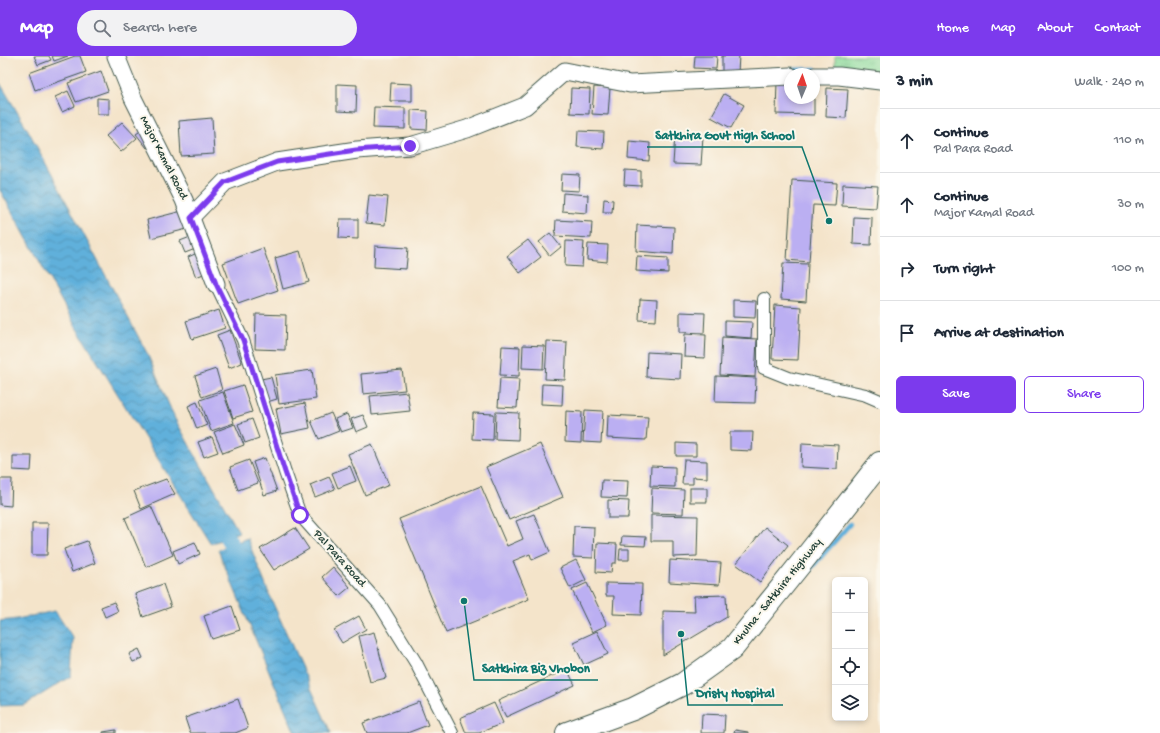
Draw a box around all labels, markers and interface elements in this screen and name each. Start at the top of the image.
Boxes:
search box [77,10,357,46]
text: Map [20,17,53,40]
icon: search [91,17,113,39]
text: Search here [123,19,197,37]
text: Home [937,20,969,37]
text: Map [991,20,1015,37]
text: About [1037,20,1073,37]
text: Contact [1095,20,1140,37]
north arrow [784,68,820,104]
text: 3 min [896,72,933,92]
text: Walk · 240 m [1075,75,1144,90]
street label: Major Kamal Road [136,114,191,203]
callout: Satkhira Govt High School [647,122,802,147]
text: Continue [934,124,988,142]
text: Satkhira Govt High School [655,129,795,144]
icon: ahead [896,130,918,152]
text: 110 m [1114,133,1144,148]
route end [401,137,419,155]
text: Pal Para Road [934,142,1012,157]
text: Continue [934,188,988,206]
icon: ahead [896,194,918,216]
text: 30 m [1118,197,1144,212]
text: Major Kamal Road [934,206,1034,221]
icon: right [896,258,918,280]
text: Turn right [934,260,994,278]
text: 100 m [1112,261,1144,276]
icon: arrive [896,322,918,344]
text: Arrive at destination [934,324,1064,342]
button: Save [896,376,1016,413]
button: Share [1024,376,1144,413]
route start [291,506,309,524]
street label: Pal Para Road [309,527,369,591]
street label: Khulna - Satkhira Highway [731,536,825,648]
map controls [832,577,868,721]
button: + [832,577,868,613]
button: − [832,613,868,649]
button: locate [832,649,868,685]
callout: Satkhira Biz Vhobon [474,655,598,680]
text: Satkhira Biz Vhobon [482,662,591,677]
callout: Dristy Hospital [688,680,783,705]
button: layers [832,685,868,721]
text: Dristy Hospital [694,687,775,703]

